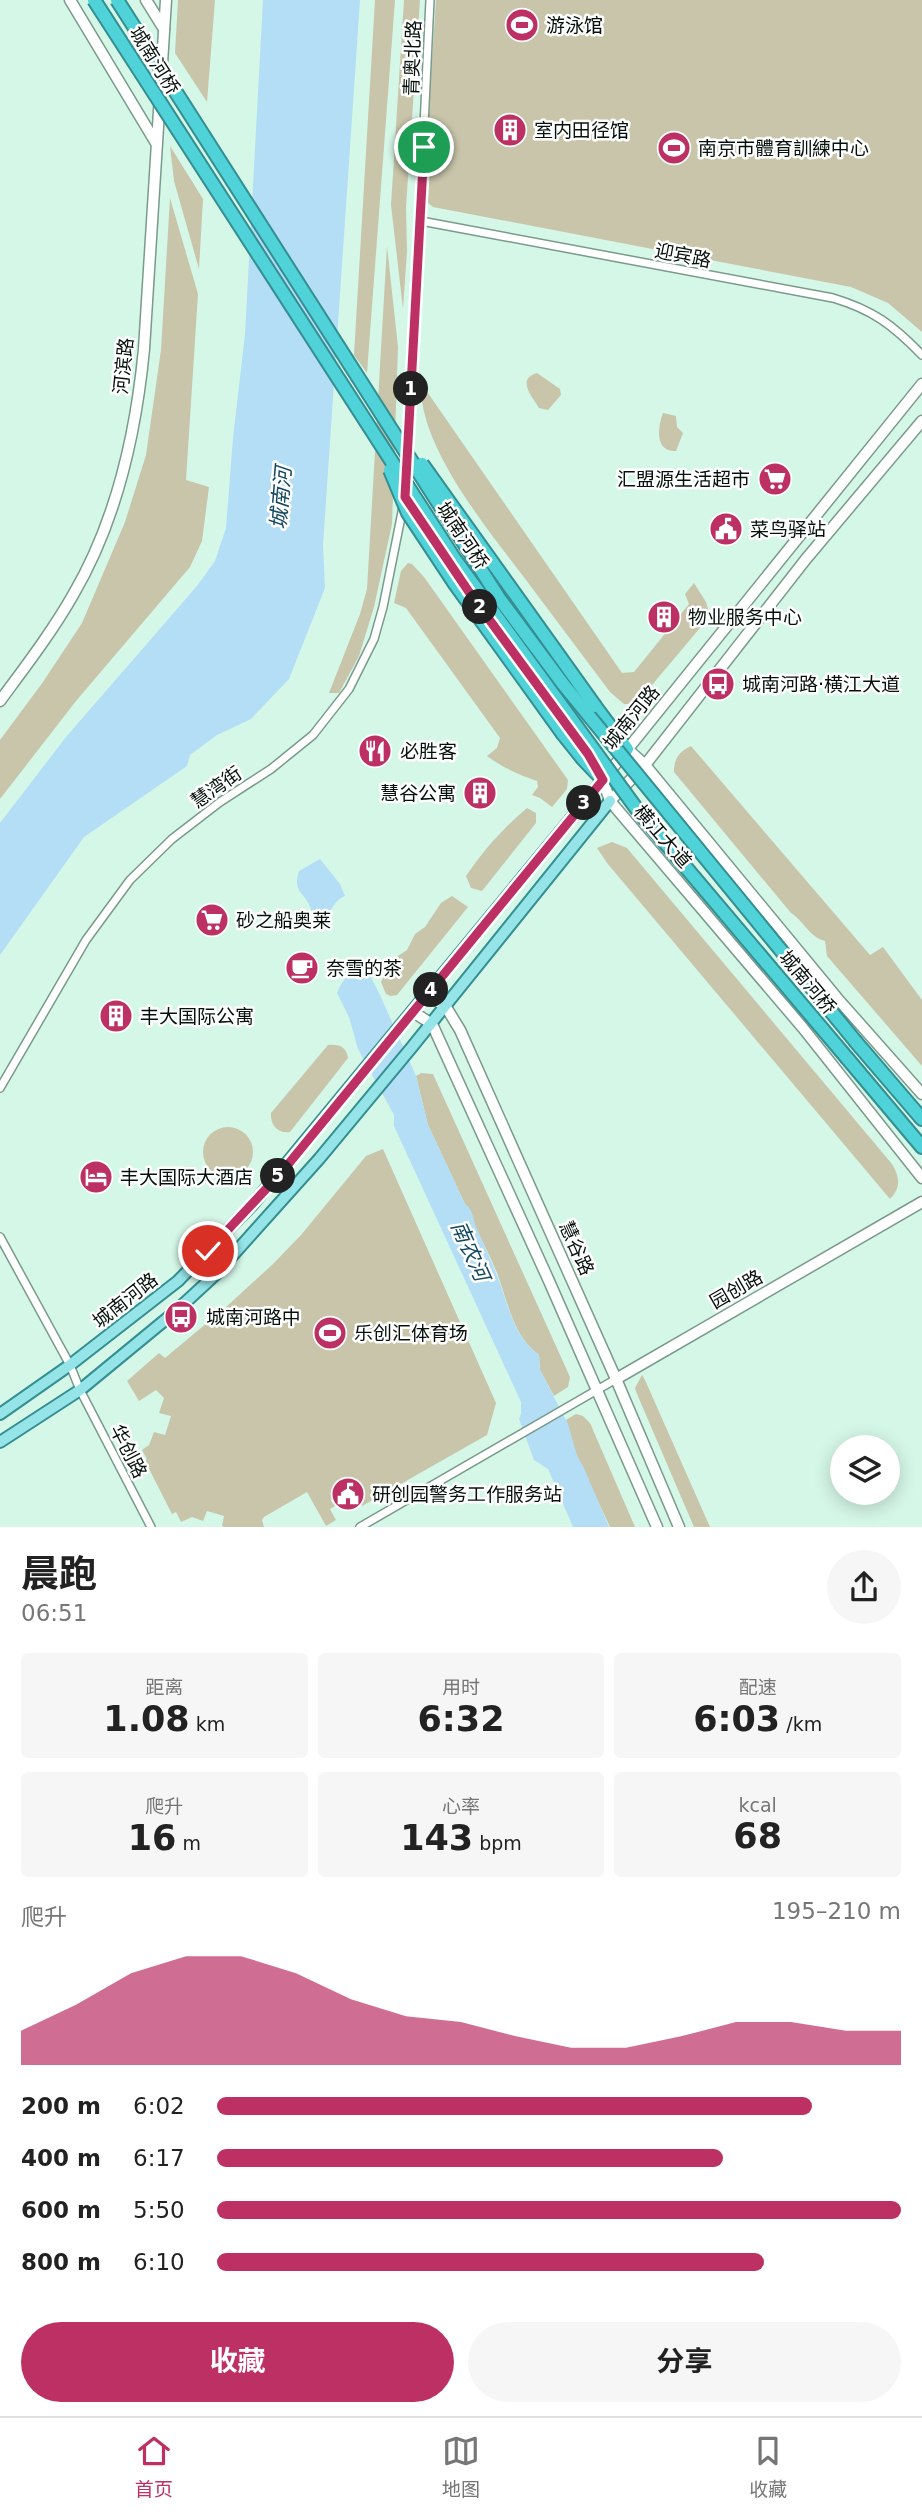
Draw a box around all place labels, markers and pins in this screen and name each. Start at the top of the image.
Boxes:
sports icon: 游泳馆 [503,6,541,44]
place label: 游泳馆 [546,14,603,36]
building icon: 室内田径馆 [491,111,529,149]
pin [394,117,454,177]
place label: 室内田径馆 [534,119,629,141]
sports icon: 南京市體育訓練中心 [655,129,693,167]
place label: 南京市體育訓練中心 [698,137,869,159]
pin: 1 [394,372,428,406]
supermarket icon: 汇盟源生活超市 [756,460,794,498]
place label: 汇盟源生活超市 [617,468,750,490]
public building icon: 菜鸟驿站 [707,510,745,548]
place label: 菜鸟驿站 [750,518,826,540]
pin: 2 [462,590,498,624]
building icon: 物业服务中心 [645,598,683,636]
place label: 物业服务中心 [688,606,802,628]
bus stop icon: 城南河路·横江大道 [699,665,737,703]
place label: 城南河路·横江大道 [742,673,900,695]
restaurant icon: 必胜客 [356,732,394,770]
place label: 必胜客 [400,740,457,762]
building icon: 慧谷公寓 [461,774,499,812]
place label: 慧谷公寓 [380,782,456,804]
pin: 3 [566,786,602,820]
supermarket icon: 砂之船奥莱 [193,901,231,939]
place label: 砂之船奥莱 [236,909,331,931]
cafe icon: 奈雪的茶 [283,949,321,987]
place label: 奈雪的茶 [326,957,402,979]
pin: 4 [414,972,448,1007]
building icon: 丰大国际公寓 [97,997,135,1035]
place label: 丰大国际公寓 [140,1005,254,1027]
hotel icon: 丰大国际大酒店 [77,1158,115,1196]
pin: 5 [260,1158,296,1194]
place label: 丰大国际大酒店 [120,1166,253,1188]
pin [178,1221,238,1281]
bus stop icon: 城南河路中 [162,1298,200,1336]
place label: 城南河路中 [206,1306,301,1328]
sports icon: 乐创汇体育场 [311,1314,349,1352]
place label: 乐创汇体育场 [354,1322,468,1344]
public building icon: 研创园警务工作服务站 [329,1475,367,1513]
place label: 研创园警务工作服务站 [372,1483,562,1505]

